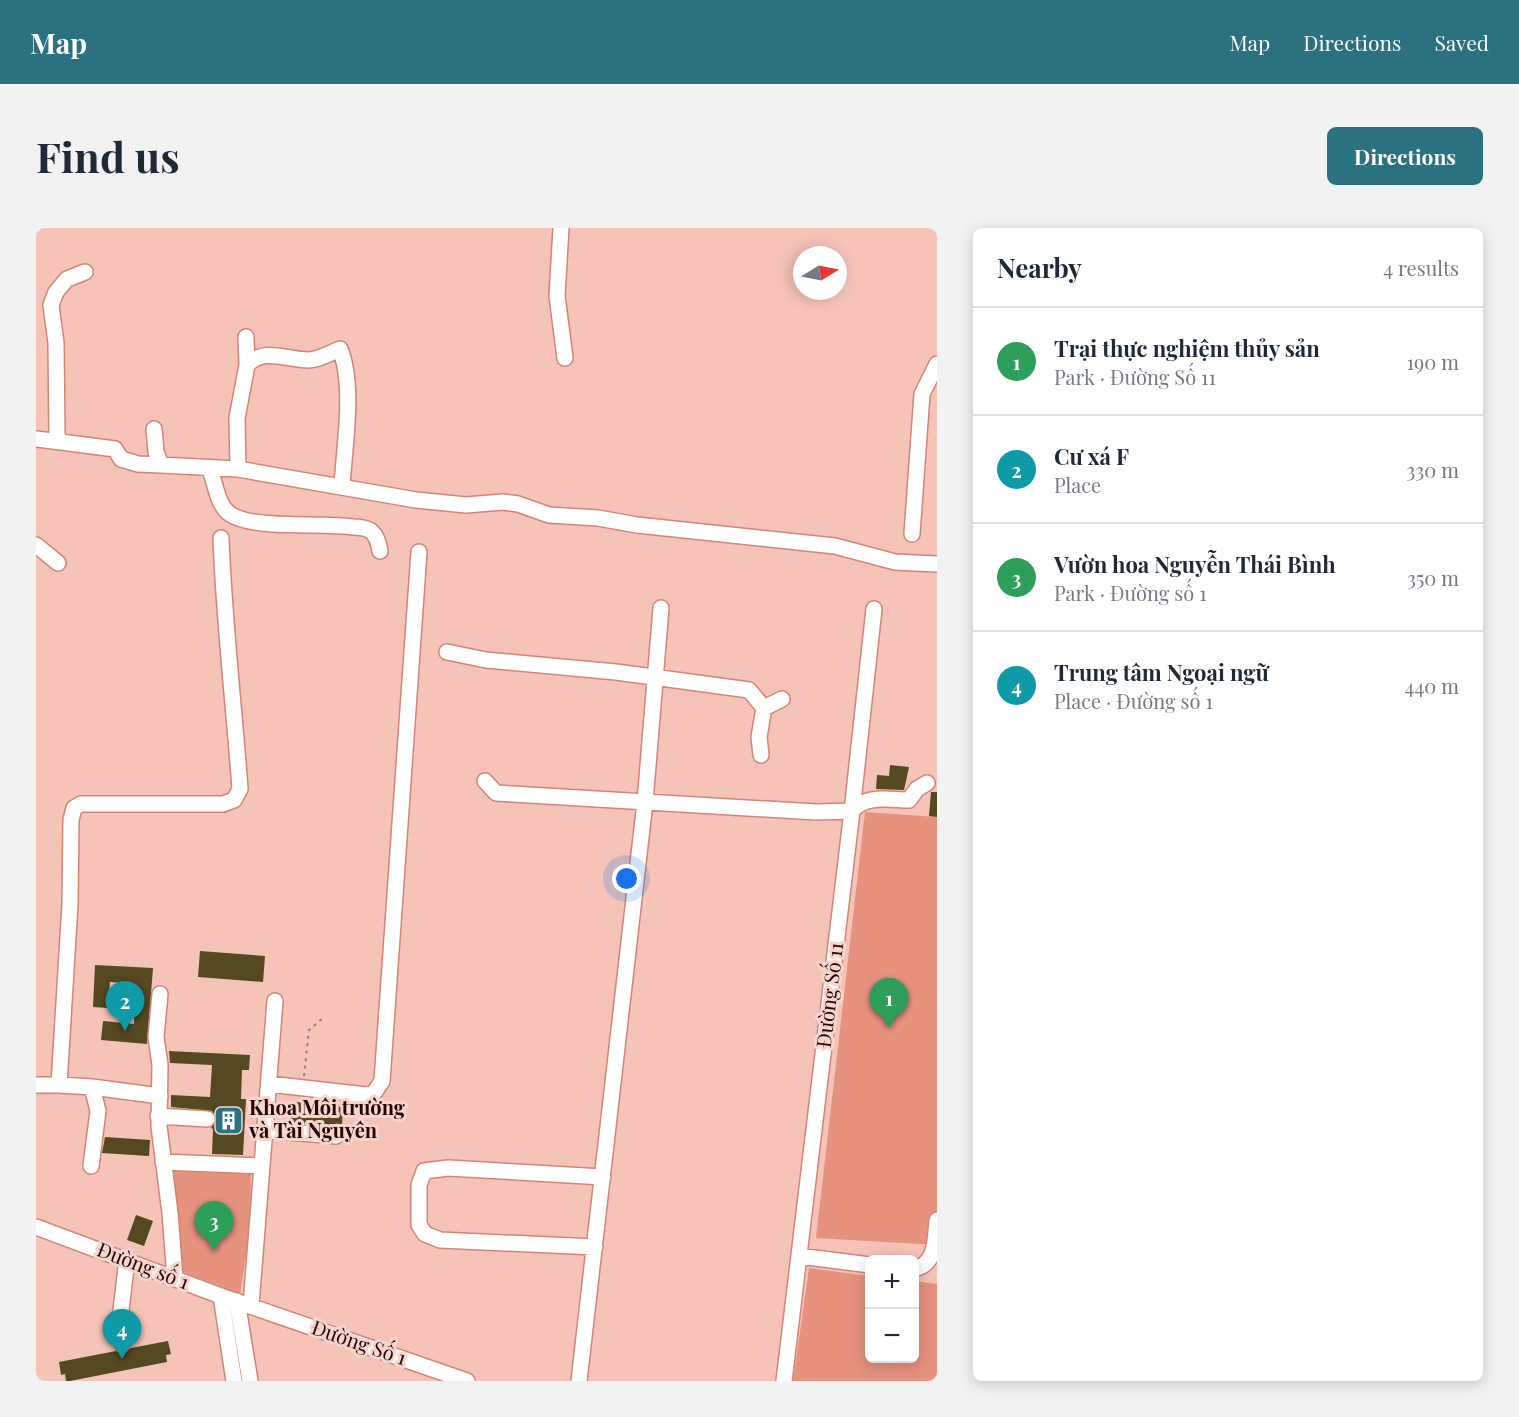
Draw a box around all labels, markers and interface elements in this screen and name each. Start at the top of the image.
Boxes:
text: Map [30,24,87,61]
text: Map [1229,28,1270,56]
text: Directions [1303,28,1401,56]
text: Saved [1434,28,1489,56]
button: Directions [1327,127,1483,185]
text: Find us [36,128,180,184]
north arrow [793,246,847,300]
text: Nearby [997,250,1082,285]
text: 4 results [1383,254,1459,281]
text: Trại thực nghiệm thủy sản [1054,333,1320,363]
text: 1 [1013,348,1020,375]
text: 190 m [1407,348,1459,375]
text: Park · Đường Số 11 [1054,363,1216,390]
text: Cư xá F [1054,441,1129,471]
text: 2 [1011,456,1022,483]
text: 330 m [1406,456,1459,483]
text: Place [1054,471,1101,498]
text: Vườn hoa Nguyễn Thái Bình [1054,549,1336,579]
text: 3 [1012,564,1021,591]
text: 350 m [1407,564,1459,591]
text: Park · Đường số 1 [1054,579,1207,606]
text: Trung tâm Ngoại ngữ [1054,657,1269,687]
text: 4 [1011,672,1022,699]
text: 440 m [1405,672,1459,699]
text: Place · Đường số 1 [1054,687,1213,714]
your location [612,864,641,893]
street label: Đường Số 11 [808,941,848,1049]
pin: 1 [870,978,908,1028]
pin: 2 [106,982,145,1031]
place label: Khoa Môi trường và Tài Nguyên [248,1093,405,1143]
building icon: Khoa Môi trường và Tài Nguyên [212,1104,244,1136]
pin: 3 [194,1202,234,1251]
street label: Đường số 1 [94,1234,194,1295]
map controls [865,1255,919,1363]
button: + [865,1255,919,1309]
button: − [865,1309,919,1363]
pin: 4 [102,1310,142,1359]
street label: Đường Số 1 [309,1312,411,1370]

